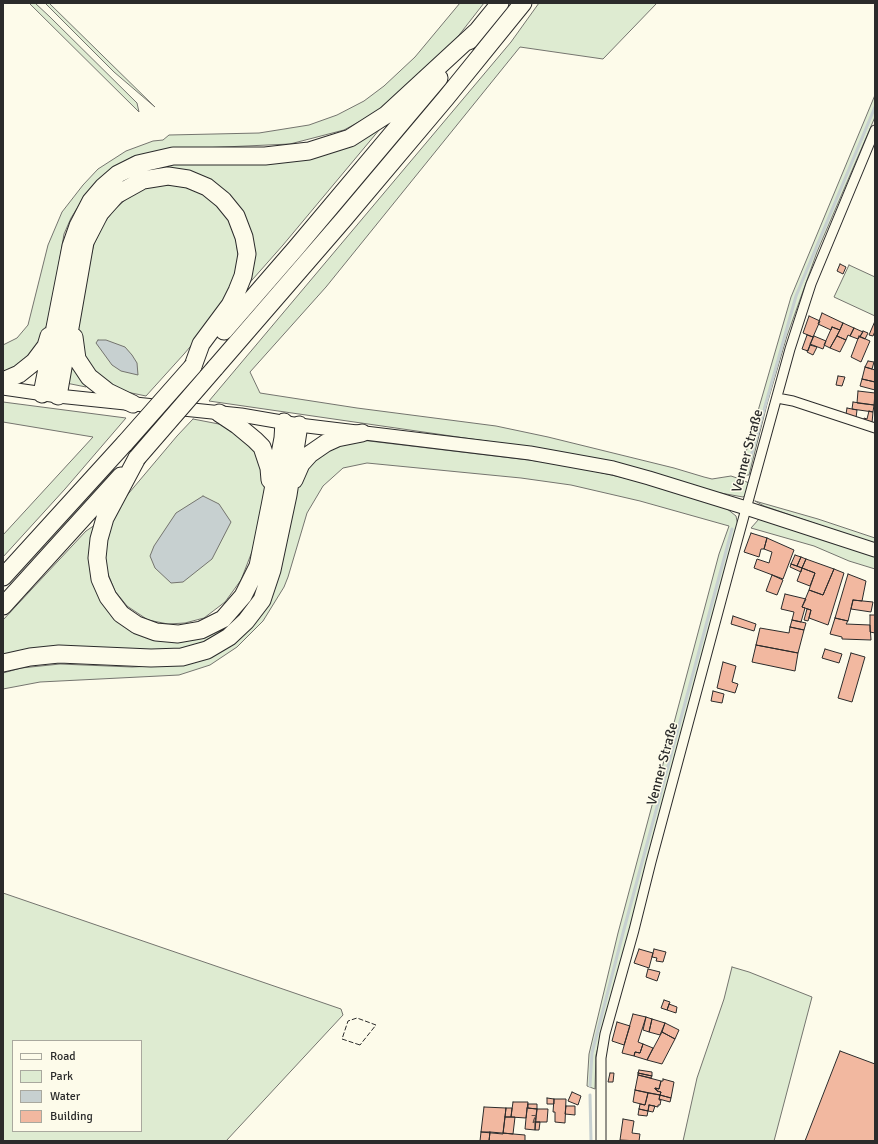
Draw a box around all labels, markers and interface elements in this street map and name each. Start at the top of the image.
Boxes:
street label: Venner Straße [729,408,767,494]
street label: Venner Straße [644,721,682,807]
legend [12,1040,142,1132]
text: Road [50,1049,76,1064]
text: Park [50,1069,73,1084]
text: Water [50,1089,80,1104]
text: Building [50,1109,93,1124]
house number: 7 [531,1113,537,1127]

